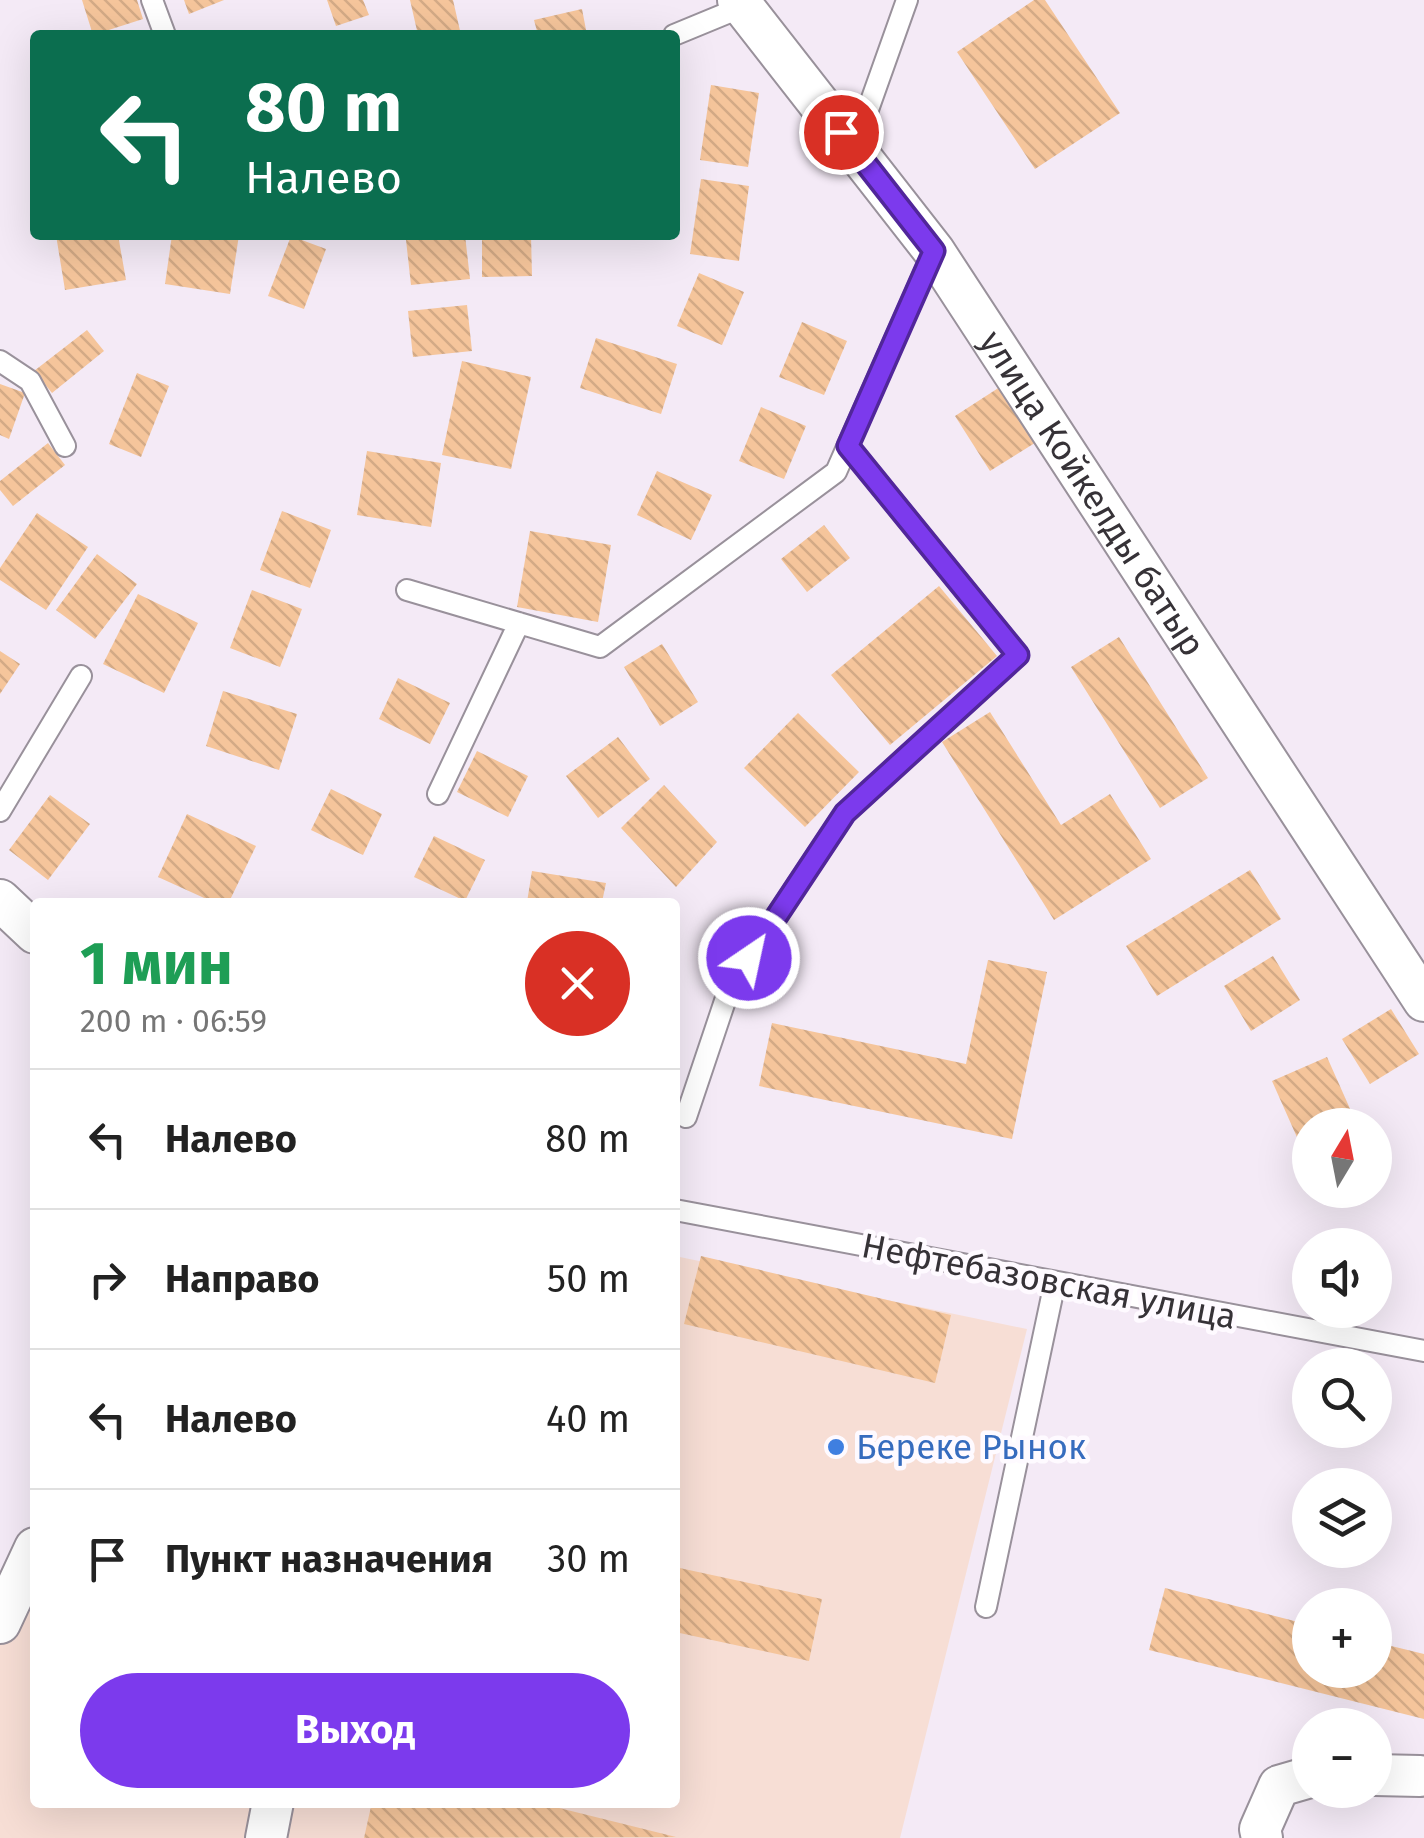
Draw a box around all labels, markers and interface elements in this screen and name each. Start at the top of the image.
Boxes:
text: 80 m [245,66,402,150]
icon: left [80,70,210,200]
pin [799,90,884,175]
icon: arrive [814,105,869,160]
text: Налево [245,151,402,205]
street label: улица Койкелды батыр [971,323,1214,664]
position arrow [697,906,801,1010]
text: 1 мин [80,928,233,1000]
button: close [525,931,630,1036]
text: 200 m · 06:59 [80,1002,267,1040]
north arrow [1292,1108,1392,1208]
map controls [1292,1108,1392,1808]
icon: left [80,1112,135,1167]
text: Налево [165,1116,297,1162]
text: 80 m [545,1116,630,1162]
street label: Нефтебазовская улица [858,1224,1240,1338]
button: sound [1292,1228,1392,1328]
icon: right [80,1252,135,1307]
text: Направо [165,1256,319,1302]
text: 50 m [547,1256,630,1302]
button: search [1292,1348,1392,1448]
icon: left [80,1392,135,1447]
text: Налево [165,1396,297,1442]
text: 40 m [546,1396,630,1442]
place label: Береке Рынок [856,1426,1086,1468]
marker: Береке Рынок [825,1436,847,1458]
button: layers [1292,1468,1392,1568]
icon: arrive [80,1532,135,1587]
text: Пункт назначения [165,1536,493,1582]
text: 30 m [547,1536,630,1582]
button: + [1292,1588,1392,1688]
button: Выход [80,1673,630,1788]
button: − [1292,1708,1392,1808]

